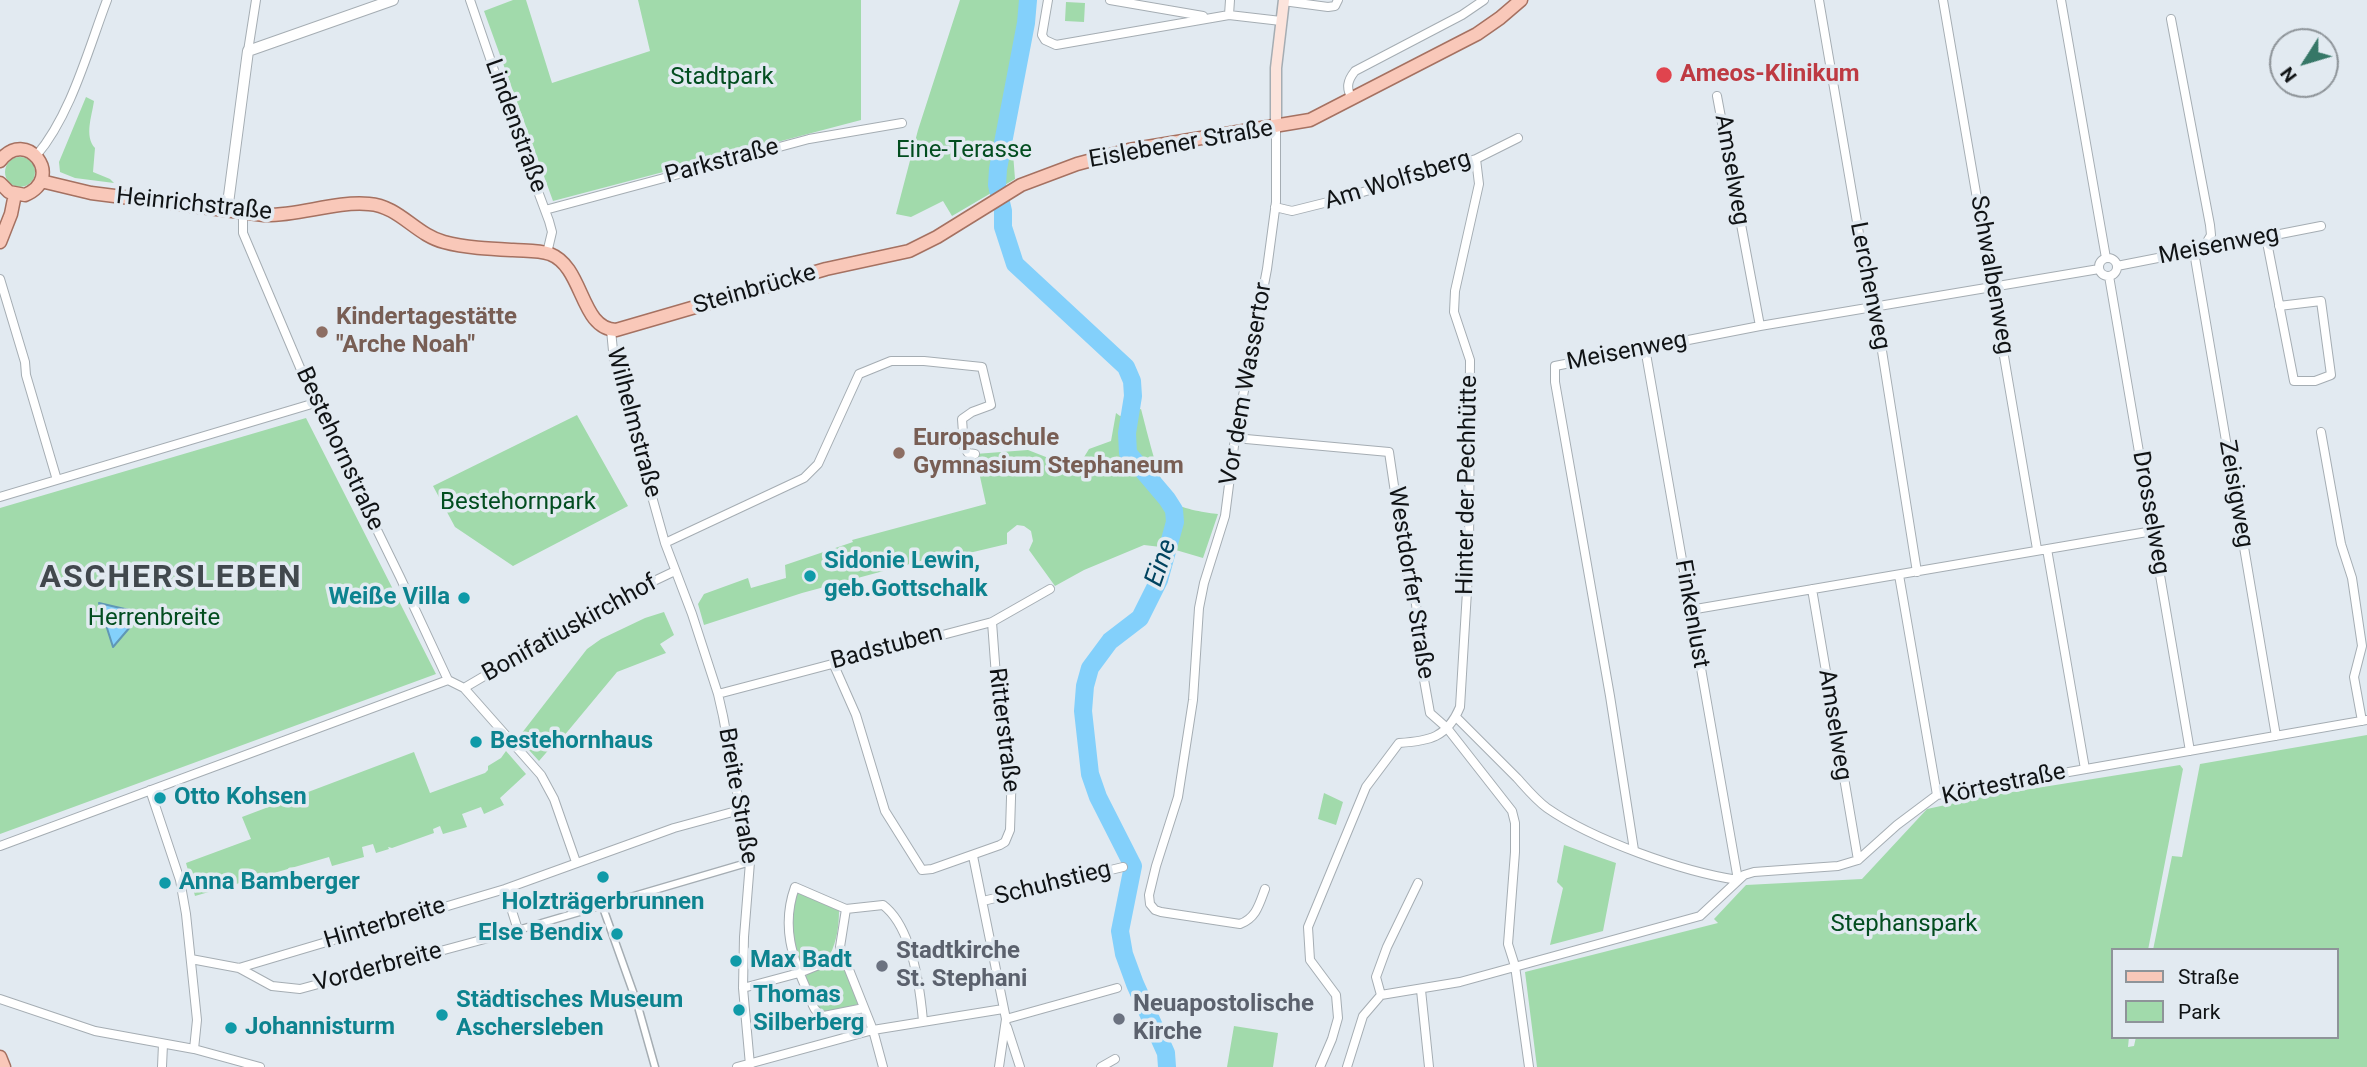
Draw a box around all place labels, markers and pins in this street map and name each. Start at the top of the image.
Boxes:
place label: Ameos-Klinikum [1680,61,1860,89]
marker: Ameos-Klinikum [1654,65,1674,85]
place label: Kindertagestätte "Arche Noah" [336,304,517,360]
marker: Kindertagestätte "Arche Noah" [314,324,330,340]
place label: Europaschule Gymnasium Stephaneum [913,425,1184,481]
marker: Europaschule Gymnasium Stephaneum [891,445,907,461]
place label: Sidonie Lewin, geb.Gottschalk [824,548,988,604]
marker: Sidonie Lewin, geb.Gottschalk [802,568,818,584]
place label: Weiße Villa [328,584,450,612]
marker: Weiße Villa [456,590,472,606]
place label: Bestehornhaus [490,728,653,756]
marker: Bestehornhaus [468,734,484,750]
place label: Otto Kohsen [174,784,307,812]
marker: Otto Kohsen [152,790,168,806]
place label: Anna Bamberger [179,869,360,897]
marker: Holzträgerbrunnen [595,869,611,885]
marker: Anna Bamberger [157,875,173,891]
place label: Holzträgerbrunnen [502,889,704,917]
place label: Else Bendix [478,920,603,948]
marker: Else Bendix [609,926,625,942]
place label: Stadtkirche St. Stephani [896,938,1027,994]
place label: Max Badt [750,947,852,975]
marker: Max Badt [728,953,744,969]
marker: Stadtkirche St. Stephani [874,958,890,974]
place label: Thomas Silberberg [753,982,864,1038]
place label: Städtisches Museum Aschersleben [456,987,683,1043]
place label: Neuapostolische Kirche [1133,991,1314,1047]
marker: Thomas Silberberg [731,1002,747,1018]
marker: Städtisches Museum Aschersleben [434,1007,450,1023]
marker: Neuapostolische Kirche [1111,1011,1127,1027]
place label: Johannisturm [245,1014,395,1042]
marker: Johannisturm [223,1020,239,1036]

